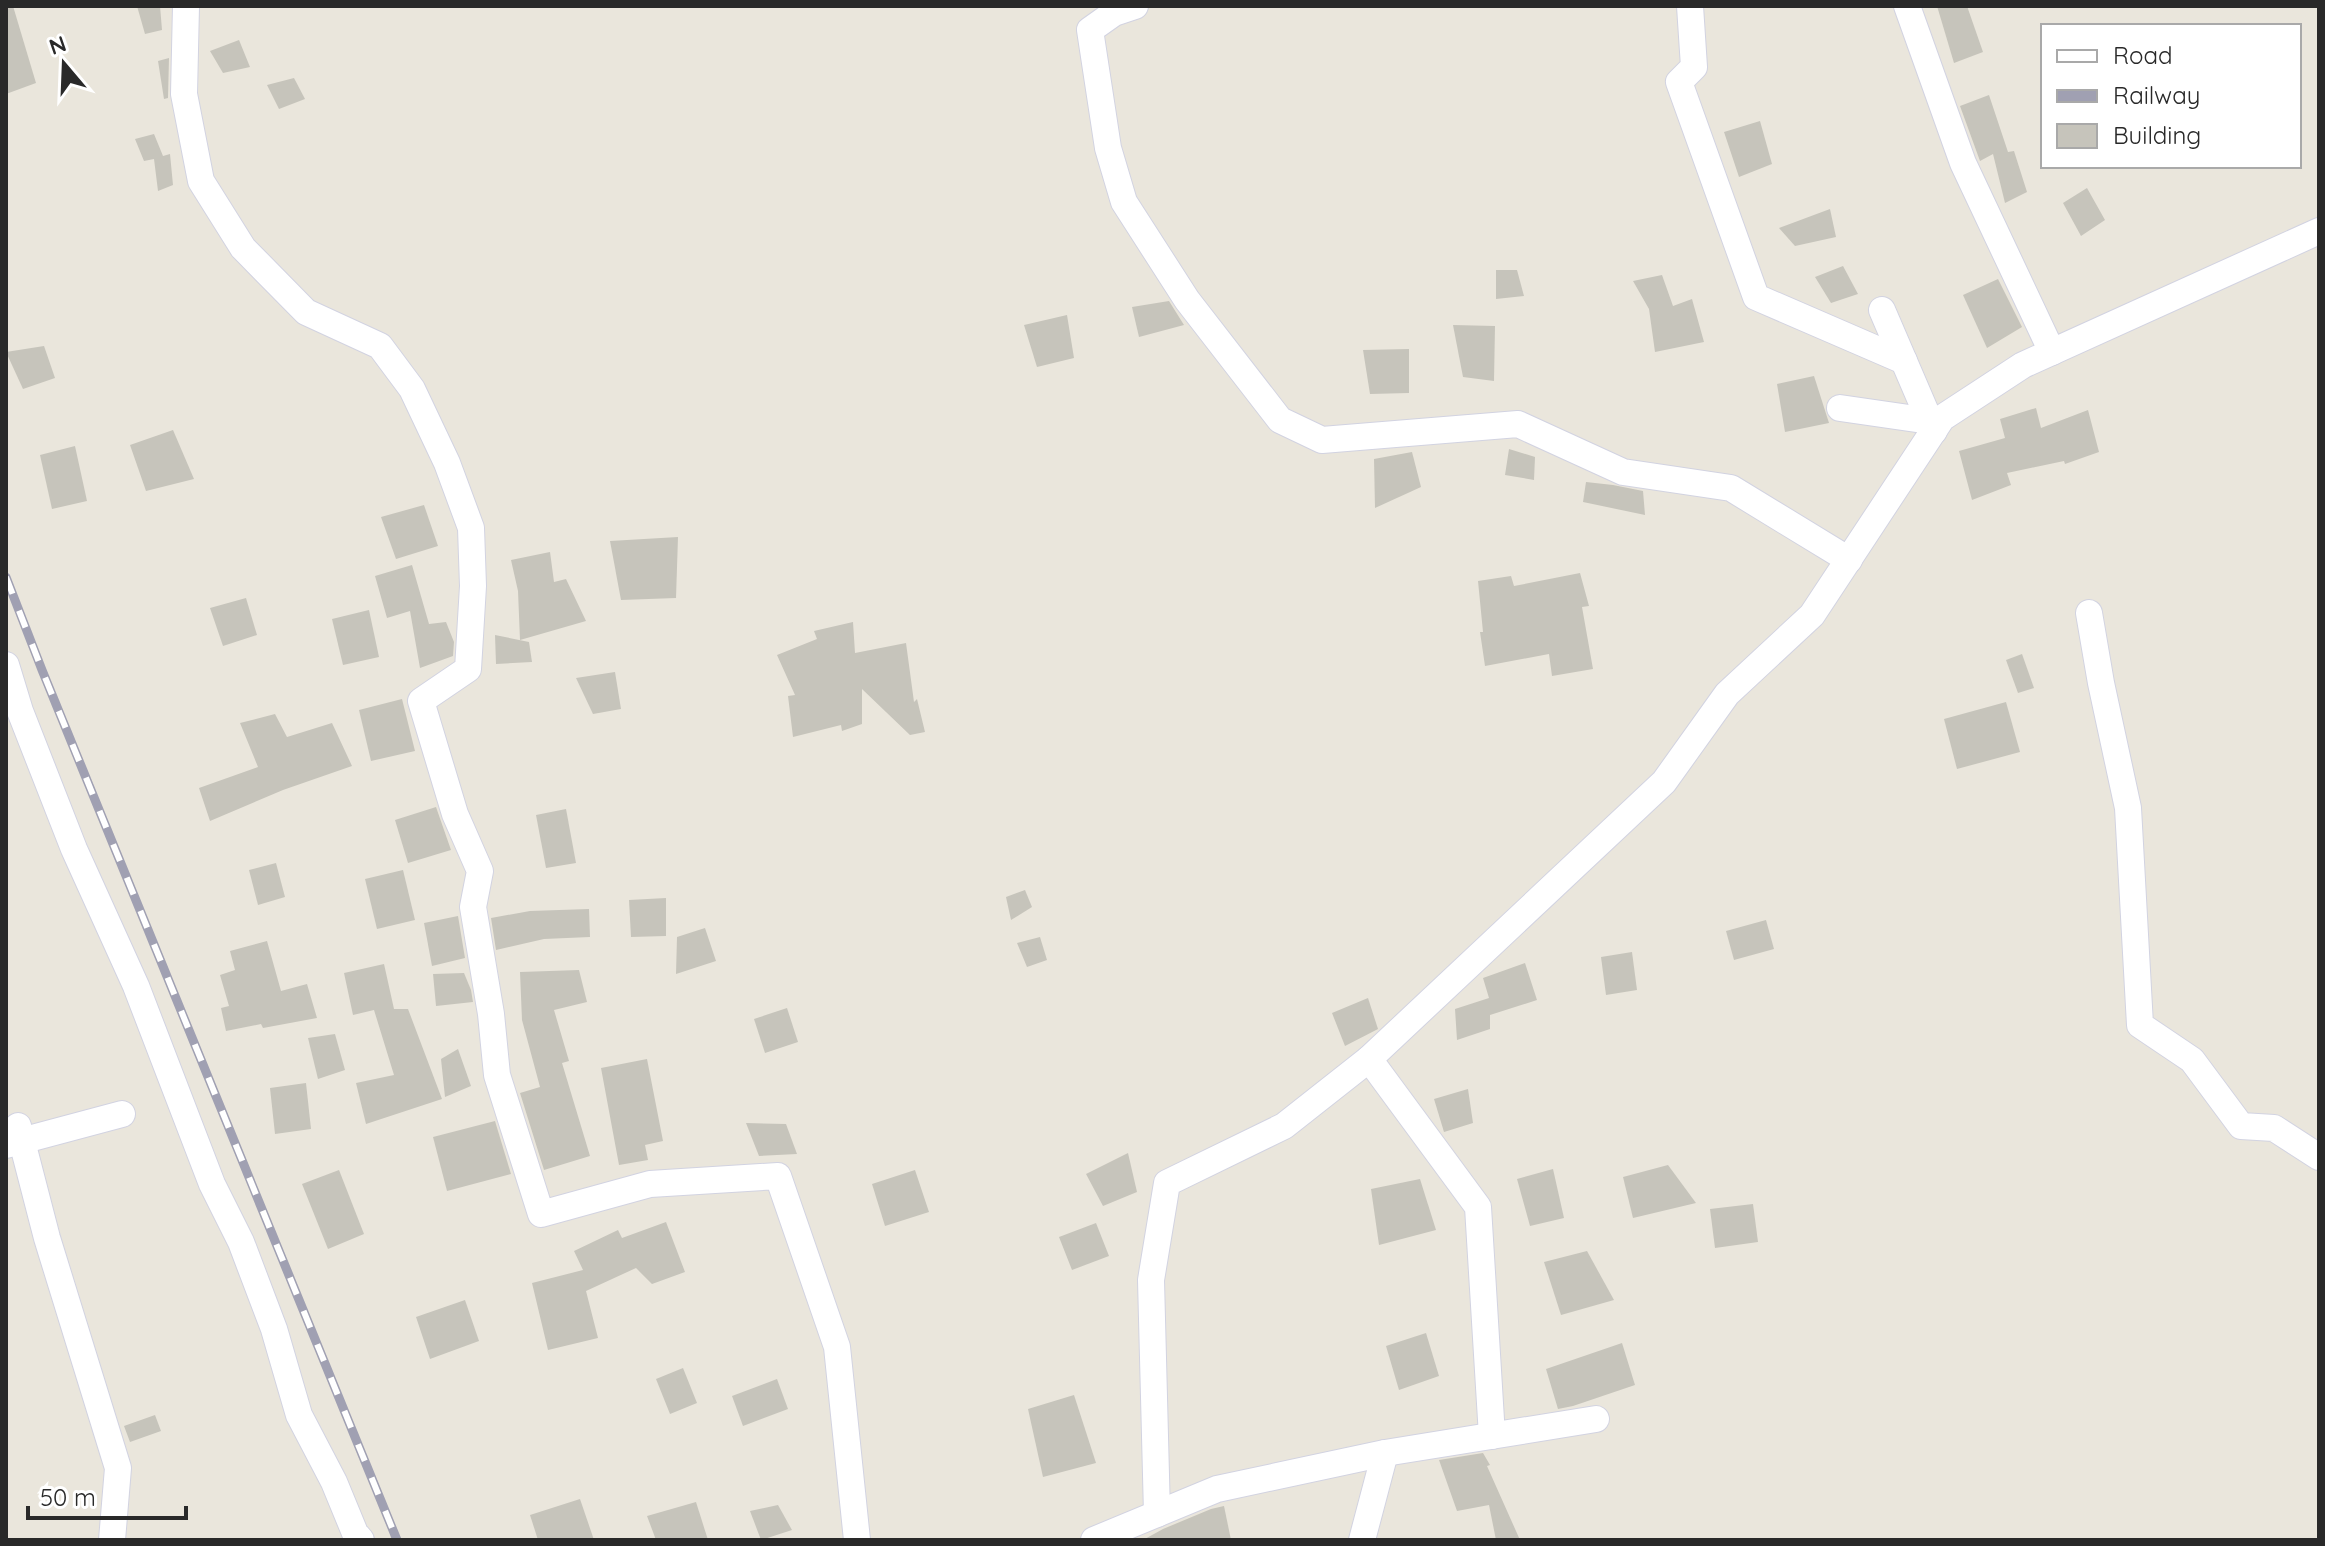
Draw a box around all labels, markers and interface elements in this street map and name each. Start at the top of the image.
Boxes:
north arrow [24,24,104,104]
legend [2041,24,2301,168]
text: N [45,29,70,61]
text: Road [2113,40,2173,70]
text: Railway [2113,80,2200,110]
text: Building [2113,120,2201,150]
scale bar [28,1470,186,1520]
text: 50 m [40,1482,96,1512]

